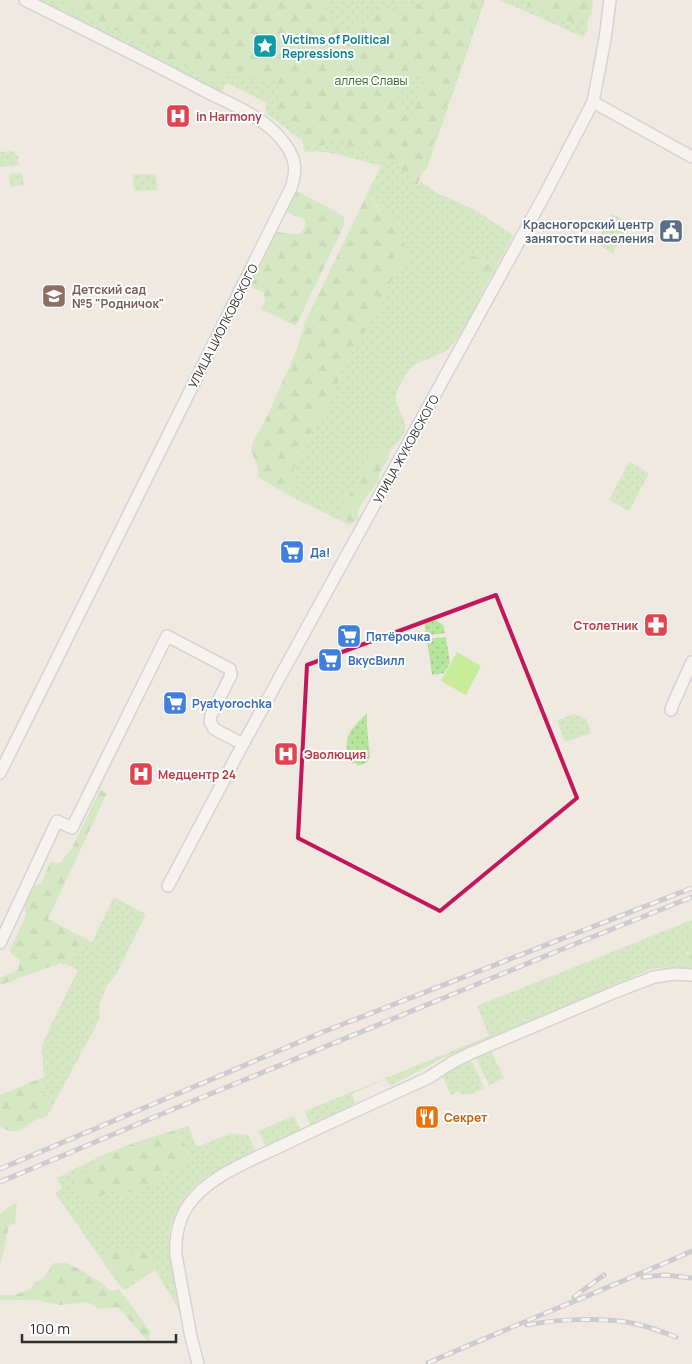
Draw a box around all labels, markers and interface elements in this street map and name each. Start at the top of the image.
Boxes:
place label: Victims of Political Repressions [282,31,390,62]
place icon: Victims of Political Repressions [252,33,278,59]
park label: аллея Славы [334,72,408,89]
hospital icon: in Harmony [165,103,191,129]
place label: in Harmony [196,108,262,125]
place label: Красногорский центр занятости населения [523,216,654,247]
public building icon: Красногорский центр занятости населения [658,218,684,244]
street label: УЛИЦА ЦИОЛКОВСКОГО [184,261,262,391]
place label: Детский сад №5 "Родничок" [72,281,164,312]
school or university icon: Детский сад №5 "Родничок" [41,283,67,309]
street label: УЛИЦА ЖУКОВСКОГО [369,391,443,506]
supermarket icon: Да! [279,539,305,565]
place label: Да! [310,544,330,561]
pharmacy icon: Столетник [643,612,669,638]
place label: Столетник [574,617,639,634]
supermarket icon: Пятёрочка [336,623,362,649]
place label: Пятёрочка [366,628,430,645]
supermarket icon: ВкусВилл [317,647,343,673]
place label: ВкусВилл [348,652,405,669]
supermarket icon: Pyatyorochka [162,690,188,716]
place label: Pyatyorochka [192,695,272,712]
hospital icon: Эволюция [273,741,299,767]
place label: Эволюция [304,746,366,763]
hospital icon: Медцентр 24 [128,761,154,787]
place label: Медцентр 24 [158,766,236,783]
restaurant icon: Секрет [414,1104,440,1130]
place label: Секрет [444,1109,488,1126]
scale bar [22,1312,176,1344]
text: 100 m [30,1318,70,1339]

